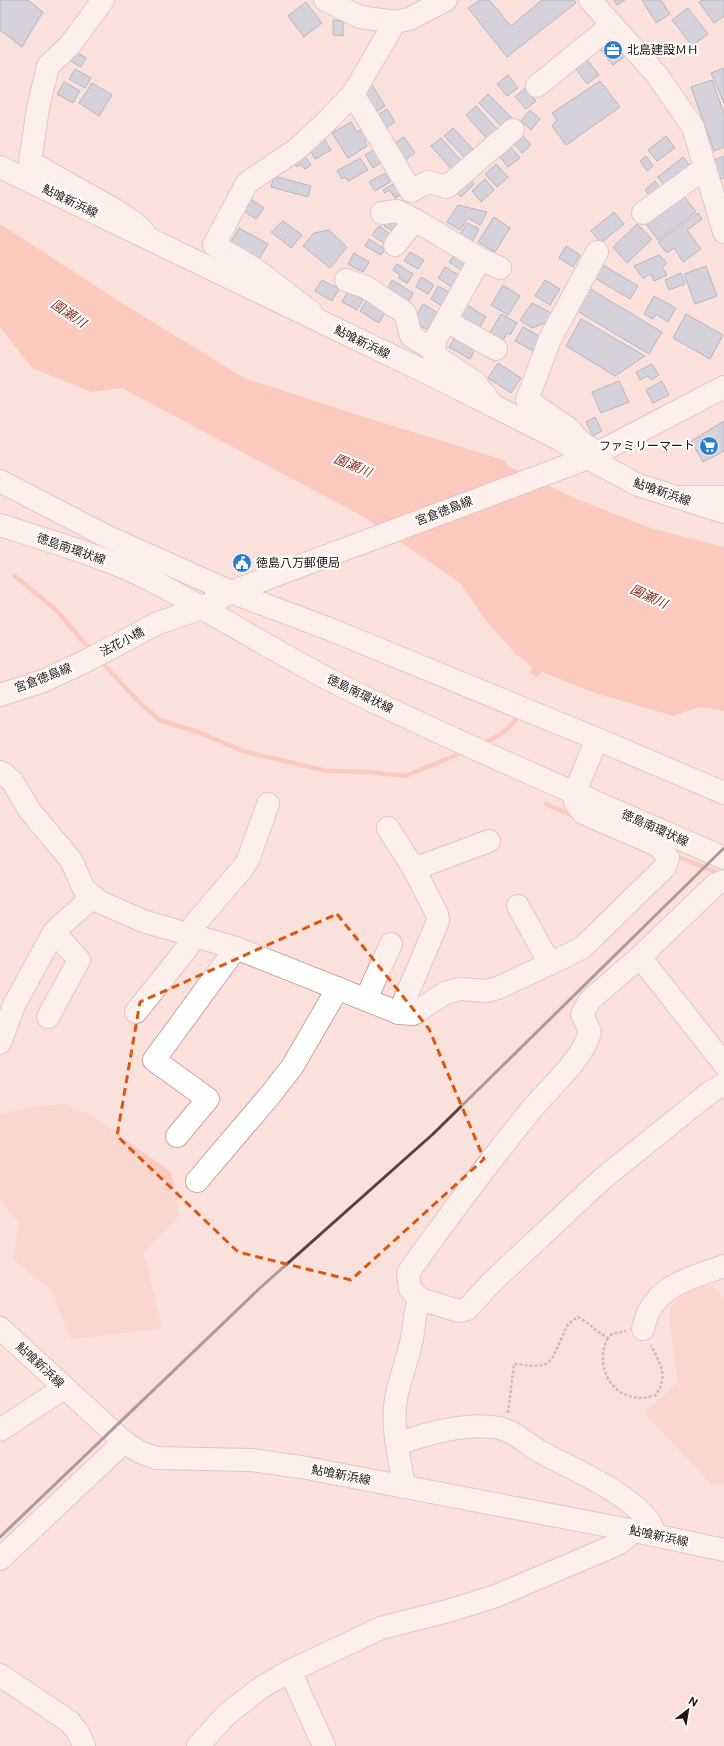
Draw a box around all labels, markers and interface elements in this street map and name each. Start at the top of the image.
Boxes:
office icon: 北島建設ＭＨ [602,39,624,61]
place label: 北島建設ＭＨ [627,43,699,57]
street label: 鮎喰新浜線 [40,182,100,220]
water label: 園瀬川 [48,296,91,332]
street label: 鮎喰新浜線 [332,323,392,361]
supermarket icon: ファミリーマート [698,435,720,457]
place label: ファミリーマート [599,439,695,453]
water label: 園瀬川 [332,451,376,481]
street label: 鮎喰新浜線 [631,476,693,508]
street label: 宮倉徳島線 [413,494,475,528]
street label: 徳島南環状線 [35,531,107,567]
public building icon: 徳島八万郵便局 [231,552,253,574]
place label: 徳島八万郵便局 [256,556,340,570]
water label: 園瀬川 [628,581,671,612]
street label: 法花小橋 [98,625,146,659]
street label: 宮倉徳島線 [12,661,74,695]
street label: 徳島南環状線 [325,672,395,716]
street label: 徳島南環状線 [619,807,691,849]
street label: 鮎喰新浜線 [13,1339,67,1391]
street label: 鮎喰新浜線 [310,1462,372,1488]
street label: 鮎喰新浜線 [628,1523,690,1549]
north arrow [668,1690,708,1730]
text: N [686,1694,700,1709]

